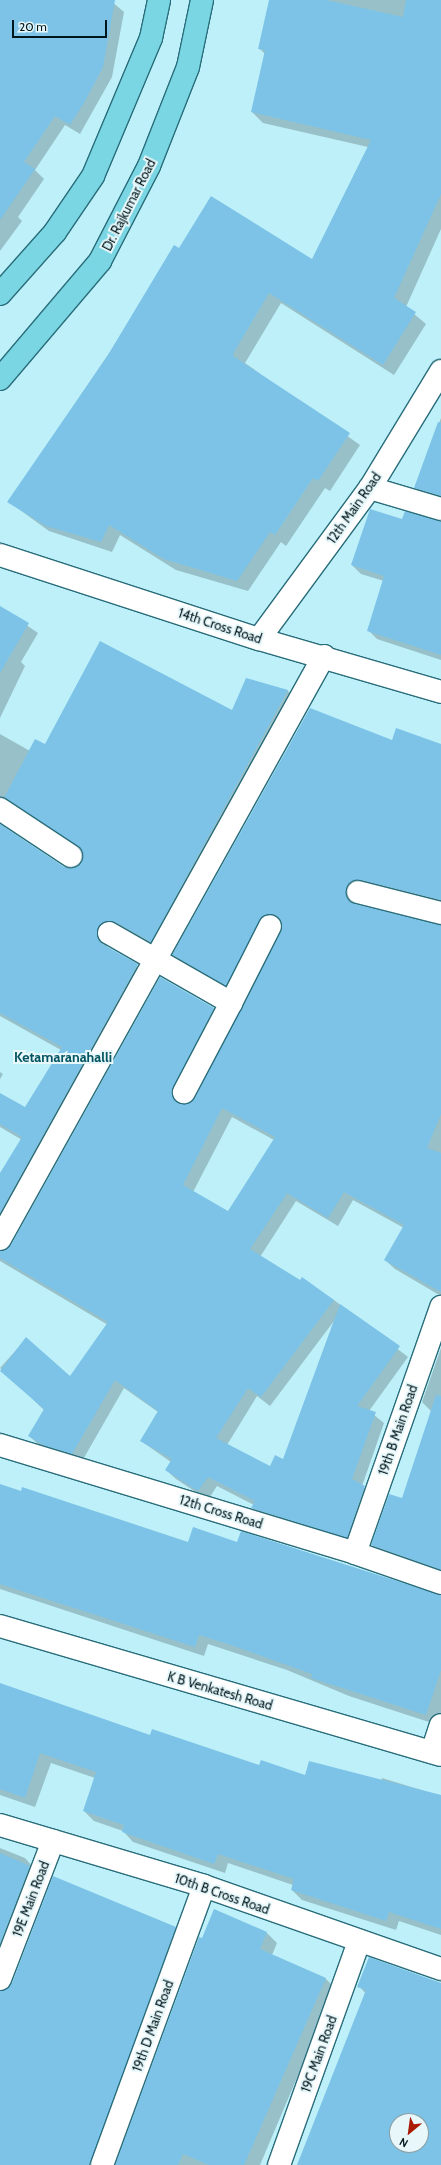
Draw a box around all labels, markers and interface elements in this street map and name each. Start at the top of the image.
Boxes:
scale bar [14,12,109,38]
text: 20 m [19,19,47,34]
street label: Dr. Rajkumar Road [99,156,159,254]
street label: 12th Main Road [324,469,384,547]
street label: 14th Cross Road [176,605,264,647]
district label: Ketamaranahalli [14,1049,112,1065]
street label: 19th B Main Road [375,1383,421,1477]
street label: 12th Cross Road [177,1492,265,1532]
street label: K B Venkatesh Road [166,1669,274,1713]
street label: 19E Main Road [9,1859,53,1939]
street label: 10th B Cross Road [173,1870,271,1918]
street label: 19th D Main Road [129,1978,177,2074]
street label: 19C Main Road [298,2014,340,2094]
north arrow [389,2113,429,2153]
text: N [397,2135,410,2151]

